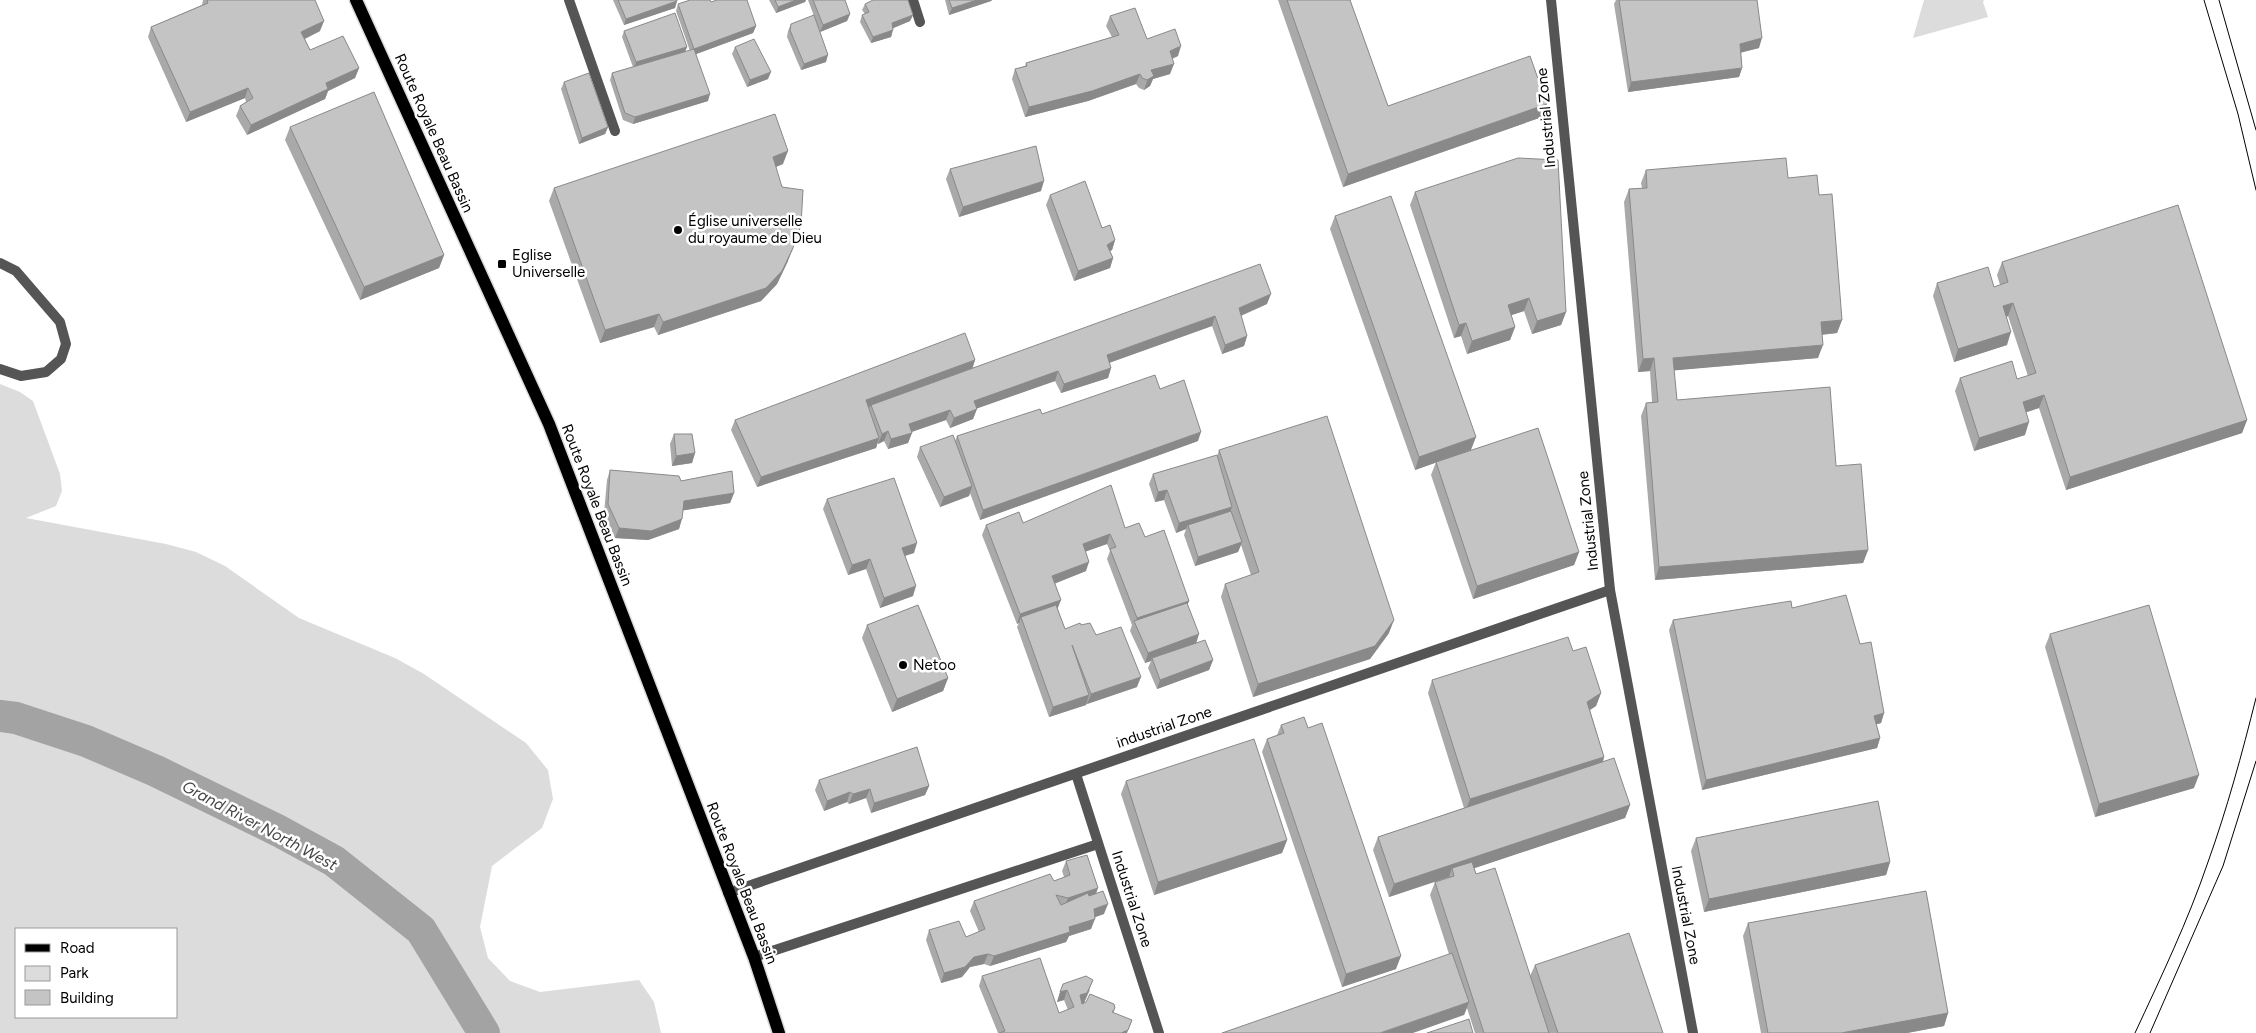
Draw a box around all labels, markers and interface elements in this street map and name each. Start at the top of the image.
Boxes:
street label: Route Royale Beau Bassin [391,51,477,215]
street label: Industrial Zone [1533,67,1559,169]
place label: Église universelle du royaume de Dieu [688,212,822,247]
marker: Église universelle du royaume de Dieu [672,224,684,236]
place label: Eglise Universelle [512,246,585,281]
marker: Eglise Universelle [496,258,508,270]
street label: Route Royale Beau Bassin [558,421,636,589]
street label: Industrial Zone [1574,470,1602,572]
place label: Netoo [913,656,956,674]
marker: Netoo [897,659,909,671]
street label: industrial Zone [1114,702,1214,752]
water label: Grand River North West [179,777,341,875]
street label: Route Royale Beau Bassin [703,799,781,967]
street label: Industrial Zone [1108,849,1156,949]
street label: Industrial Zone [1668,864,1704,966]
legend [15,928,178,1018]
text: Road [60,939,95,957]
text: Park [60,964,89,982]
text: Building [60,989,114,1007]

